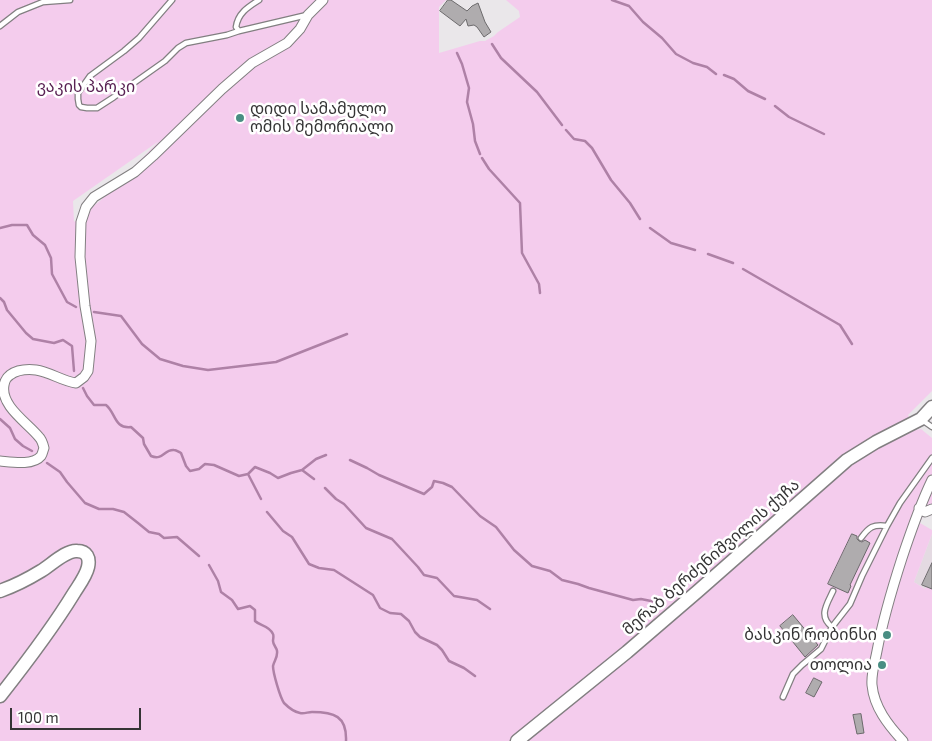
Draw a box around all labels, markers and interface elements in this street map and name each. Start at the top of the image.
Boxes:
park label: ვაკის პარკი [37,77,135,97]
place label: დიდი სამამულო ომის მემორიალი [250,99,394,137]
marker: დიდი სამამულო ომის მემორიალი [234,112,246,124]
street label: მერაბ ბერძენიშვილის ქუჩა [619,475,803,639]
place label: ბასკინ რობინსი [744,625,877,645]
marker: ბასკინ რობინსი [881,629,893,641]
place label: თოლია [810,655,872,675]
marker: თოლია [876,659,888,671]
scale bar [12,698,144,730]
text: 100 m [18,708,59,726]

